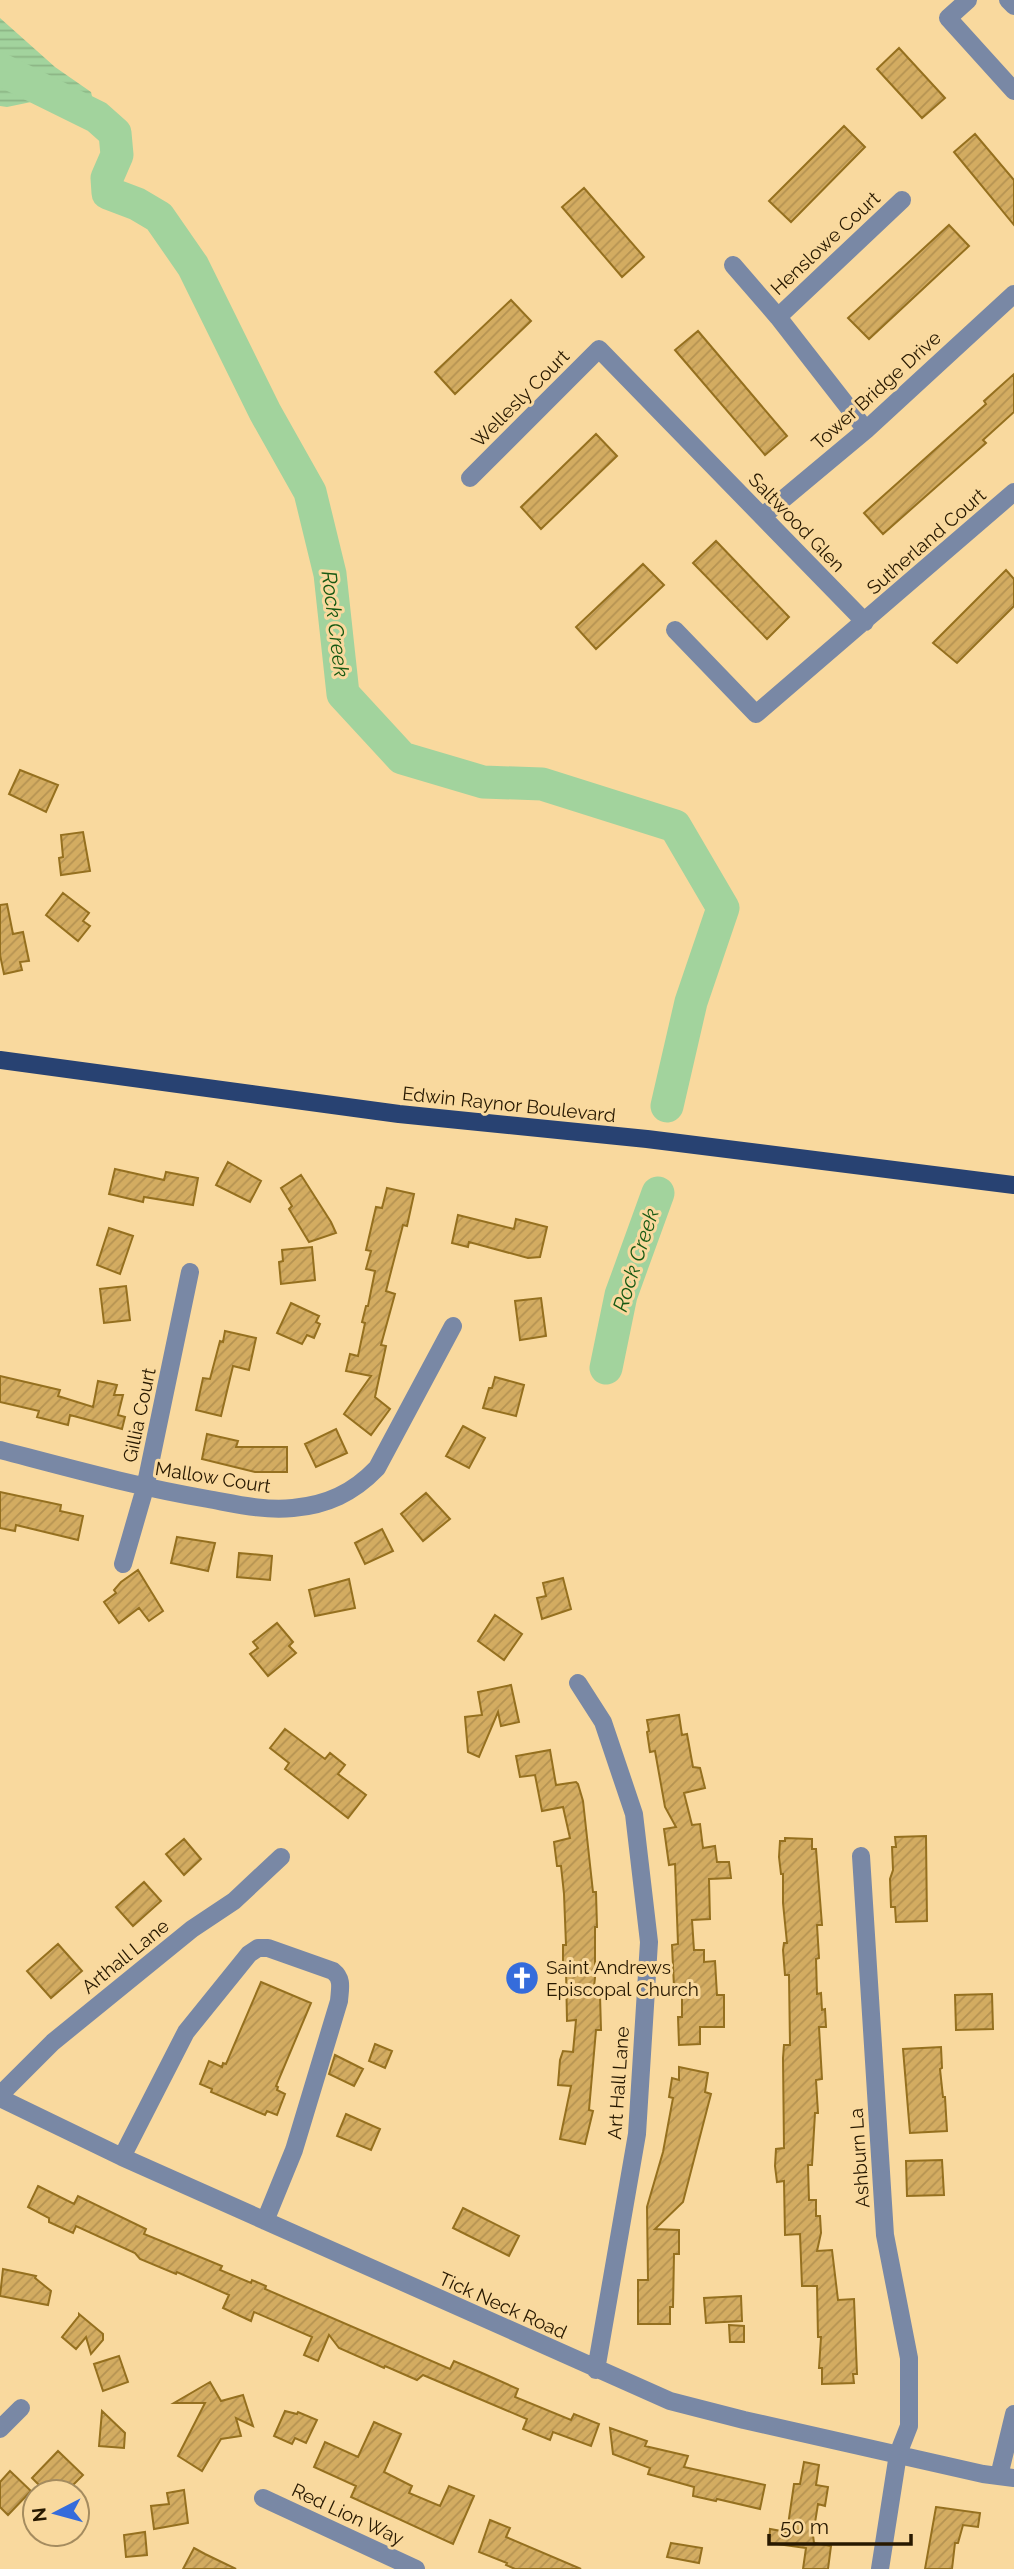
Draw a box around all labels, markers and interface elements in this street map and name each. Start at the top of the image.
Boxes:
street label: Henslowe Court [766,186,885,299]
street label: Tower Bridge Drive [807,326,945,454]
street label: Wellesly Court [467,344,574,451]
street label: Saltwood Glen [744,468,850,576]
street label: Sutherland Court [862,483,990,599]
water label: Rock Creek [317,569,354,679]
street label: Edwin Raynor Boulevard [401,1082,617,1126]
water label: Rock Creek [607,1205,664,1315]
street label: Gillia Court [118,1365,160,1464]
street label: Mallow Court [154,1457,273,1497]
street label: Arthall Lane [77,1914,173,1998]
place label: Saint Andrews Episcopal Church [546,1956,699,2000]
church icon: Saint Andrews Episcopal Church [503,1959,541,1997]
street label: Art Hall Lane [603,2026,633,2140]
street label: Ashburn La [845,2107,873,2209]
street label: Tick Neck Road [436,2267,570,2343]
north arrow [21,2478,91,2548]
street label: Red Lion Way [289,2478,407,2550]
scale bar [769,2502,911,2546]
text: N [27,2506,51,2523]
text: 50 m [780,2514,829,2539]

